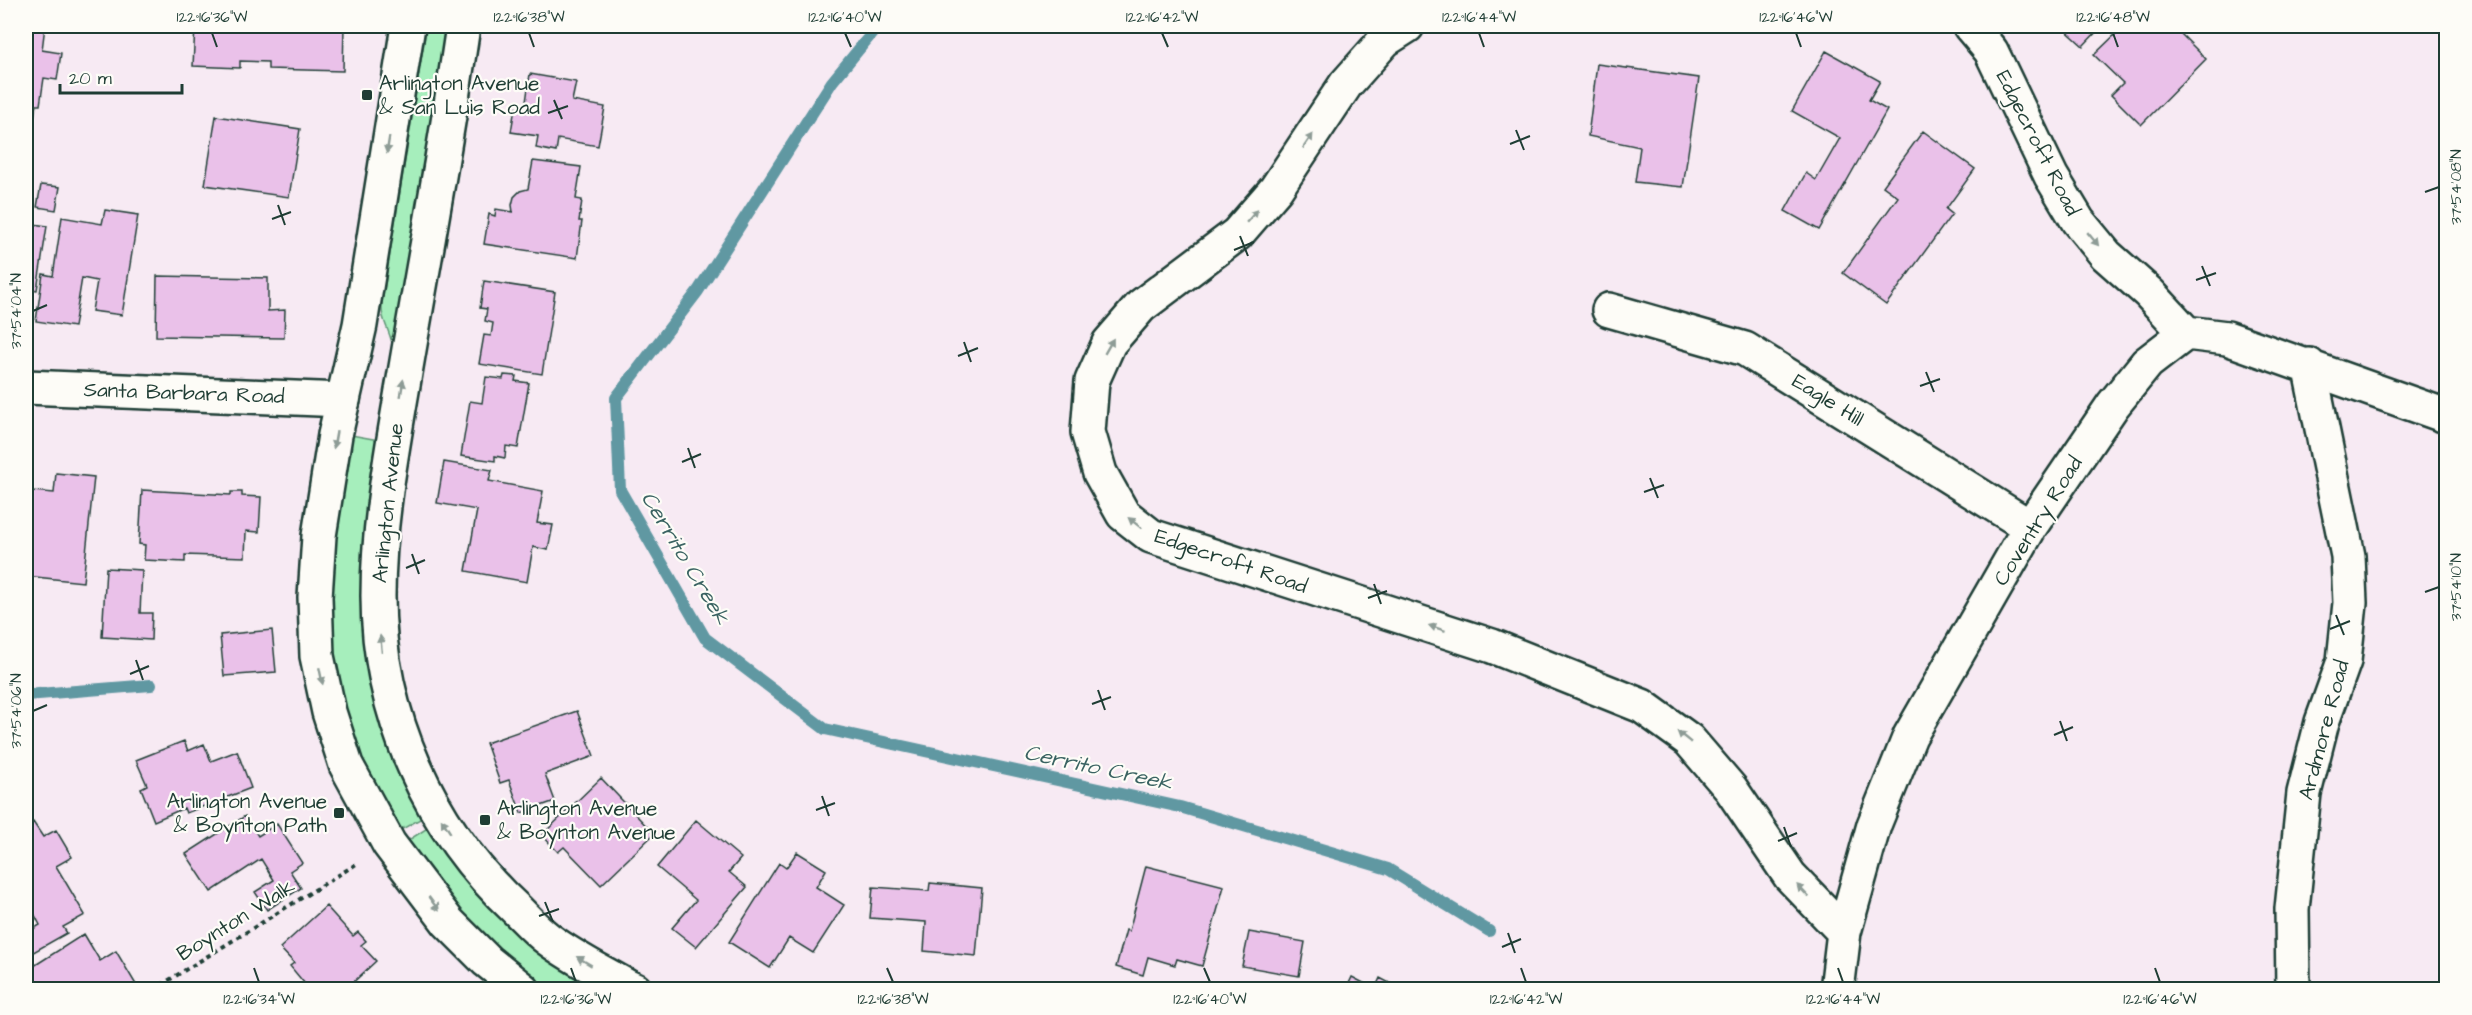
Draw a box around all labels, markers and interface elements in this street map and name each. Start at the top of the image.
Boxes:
text: 122°16'36"W [177,7,247,28]
text: 122°16'38"W [493,7,565,28]
text: 122°16'40"W [808,7,882,28]
text: 122°16'42"W [1126,7,1198,28]
text: 122°16'44"W [1442,7,1516,28]
text: 122°16'46"W [1759,7,1833,28]
text: 122°16'48"W [2076,7,2150,28]
scale bar [60,57,182,95]
street label: Edgecroft Road [1987,65,2087,222]
text: 20 m [69,66,112,91]
place label: Arlington Avenue & San Luis Road [379,69,540,122]
marker: Arlington Avenue & San Luis Road [360,88,374,102]
one-way arrow [1302,133,1314,149]
one-way arrow [384,136,393,155]
text: 37°54'08"N [2446,149,2467,225]
one-way arrow [1245,209,1258,224]
one-way arrow [2086,231,2099,247]
text: 37°54'04"N [6,273,27,349]
one-way arrow [1103,338,1114,354]
street label: Eagle Hill [1786,367,1869,435]
street label: Santa Barbara Road [83,375,285,411]
one-way arrow [398,378,407,397]
street label: Arlington Avenue [365,422,413,584]
one-way arrow [330,431,339,450]
street label: Coventry Road [1987,451,2091,592]
water label: Cerrito Creek [633,486,737,631]
one-way arrow [1127,518,1142,530]
street label: Edgecroft Road [1150,521,1311,603]
text: 37°54'10"N [2446,553,2467,621]
one-way arrow [1428,623,1446,632]
one-way arrow [376,635,386,654]
street label: Ardmore Road [2291,657,2357,803]
one-way arrow [317,666,326,685]
text: 37°54'06"N [6,673,27,749]
one-way arrow [1676,731,1692,744]
water label: Cerrito Creek [1021,737,1175,799]
place label: Arlington Avenue & Boynton Path [167,787,328,842]
place label: Arlington Avenue & Boynton Avenue [497,794,676,849]
marker: Arlington Avenue & Boynton Path [332,806,346,820]
marker: Arlington Avenue & Boynton Avenue [478,813,492,827]
one-way arrow [441,818,452,834]
street label: Boynton Walk [171,872,302,970]
one-way arrow [1797,884,1811,898]
one-way arrow [428,896,441,912]
one-way arrow [576,955,592,966]
text: 122°16'34"W [223,989,295,1010]
text: 122°16'36"W [541,989,611,1010]
text: 122°16'38"W [857,989,929,1010]
text: 122°16'40"W [1173,989,1247,1010]
text: 122°16'42"W [1490,989,1562,1010]
text: 122°16'44"W [1806,989,1880,1010]
text: 122°16'46"W [2123,989,2197,1010]

